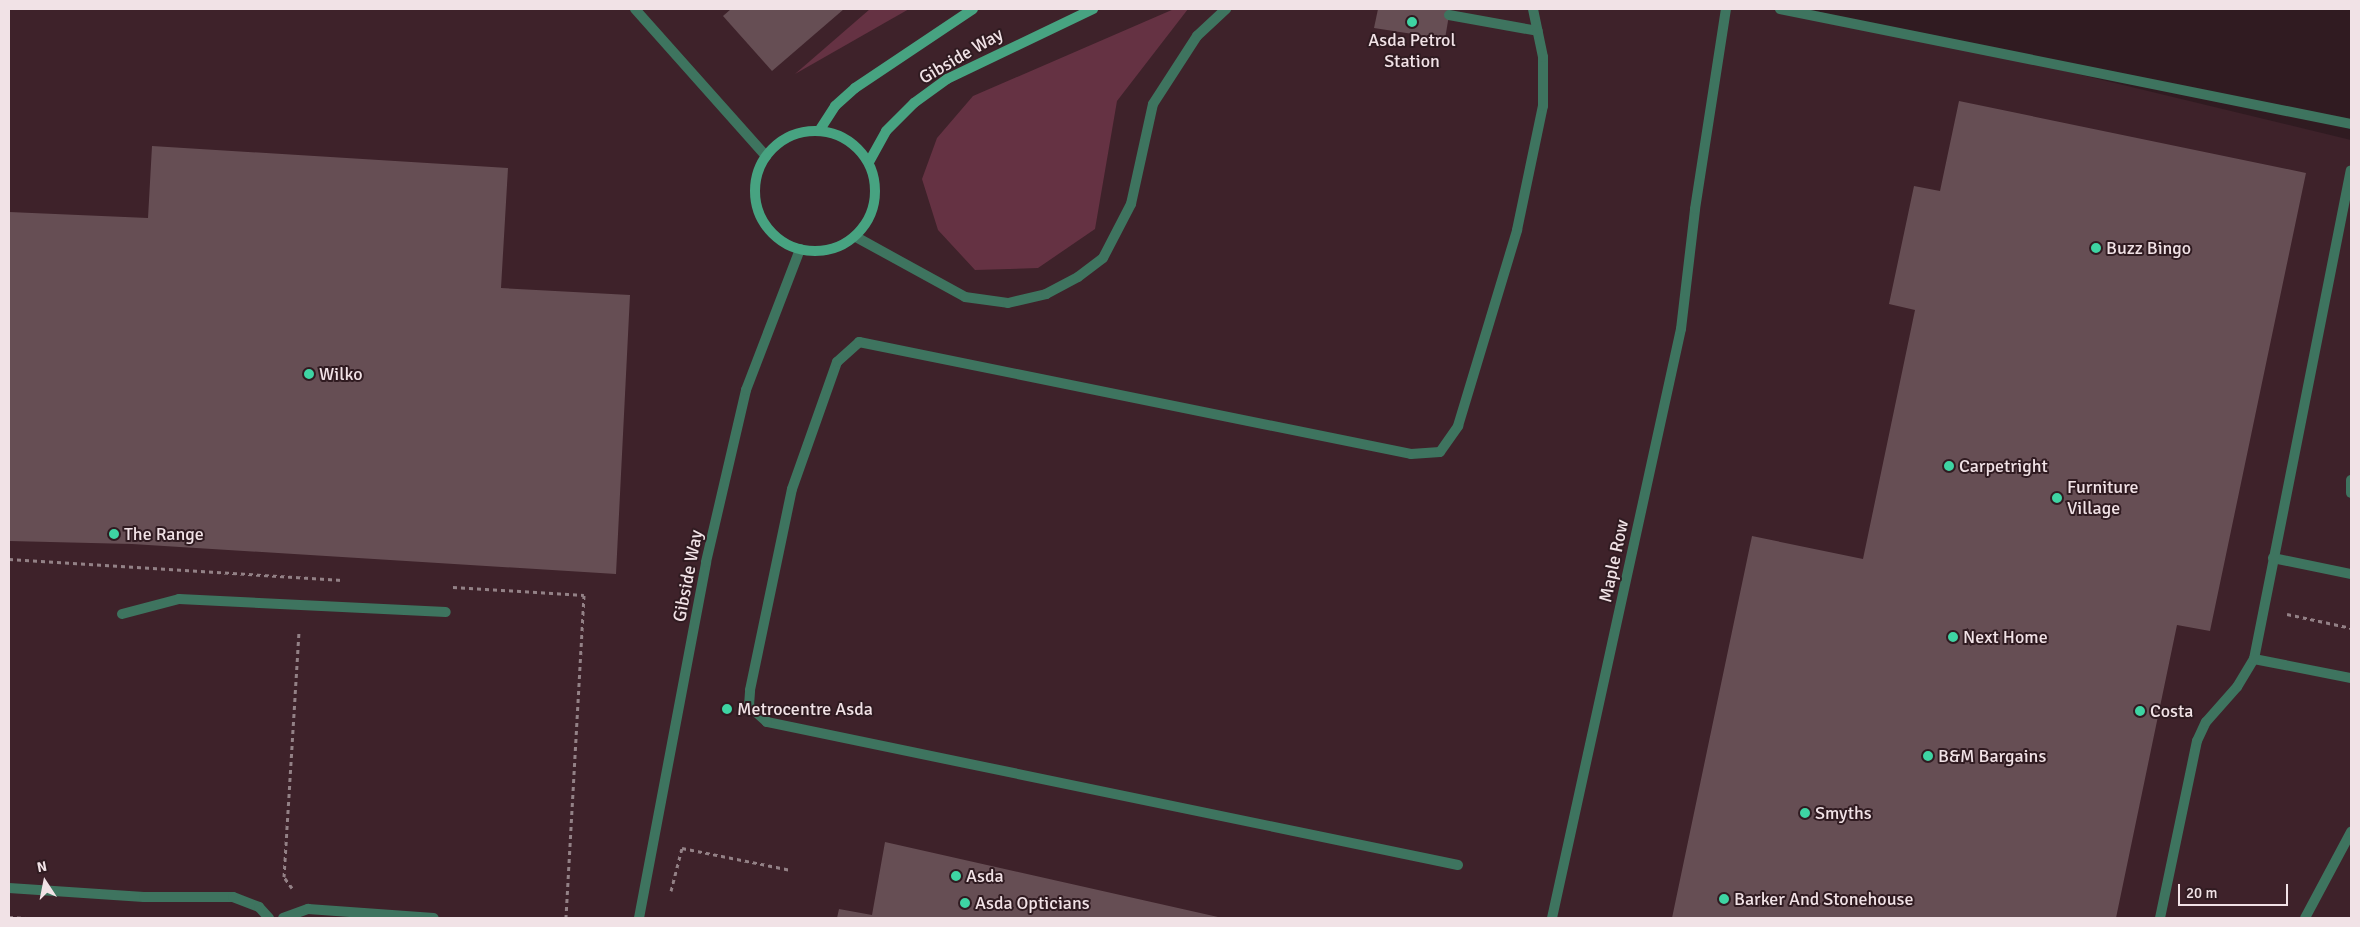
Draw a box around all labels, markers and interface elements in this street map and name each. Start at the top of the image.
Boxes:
marker: Asda Petrol Station [1406,16,1418,28]
street label: Gibside Way [915,23,1007,89]
place label: Asda Petrol Station [1368,30,1456,72]
place label: Buzz Bingo [2106,237,2191,259]
marker: Buzz Bingo [2090,242,2102,254]
place label: Wilko [319,363,362,385]
marker: Wilko [303,368,315,380]
place label: Carpetright [1959,455,2048,477]
marker: Carpetright [1943,460,1955,472]
place label: Furniture Village [2067,477,2138,520]
marker: Furniture Village [2051,492,2063,504]
street label: Maple Row [1595,518,1633,604]
place label: The Range [124,523,204,545]
marker: The Range [108,528,120,540]
street label: Gibside Way [669,528,707,624]
place label: Next Home [1963,626,2048,648]
marker: Next Home [1947,631,1959,643]
place label: Metrocentre Asda [737,698,873,720]
place label: Costa [2150,700,2193,722]
marker: Metrocentre Asda [721,703,733,715]
marker: Costa [2134,705,2146,717]
place label: B&M Bargains [1938,745,2046,767]
marker: B&M Bargains [1922,750,1934,762]
place label: Smyths [1815,802,1872,824]
marker: Smyths [1799,807,1811,819]
north arrow [20,857,70,907]
text: N [36,858,48,876]
place label: Asda [966,865,1004,887]
marker: Asda [950,870,962,882]
scale bar [2180,874,2290,906]
text: 20 m [2186,884,2217,902]
place label: Barker And Stonehouse [1734,888,1913,910]
place label: Asda Opticians [975,892,1090,914]
marker: Barker And Stonehouse [1718,893,1730,905]
marker: Asda Opticians [959,897,971,909]

